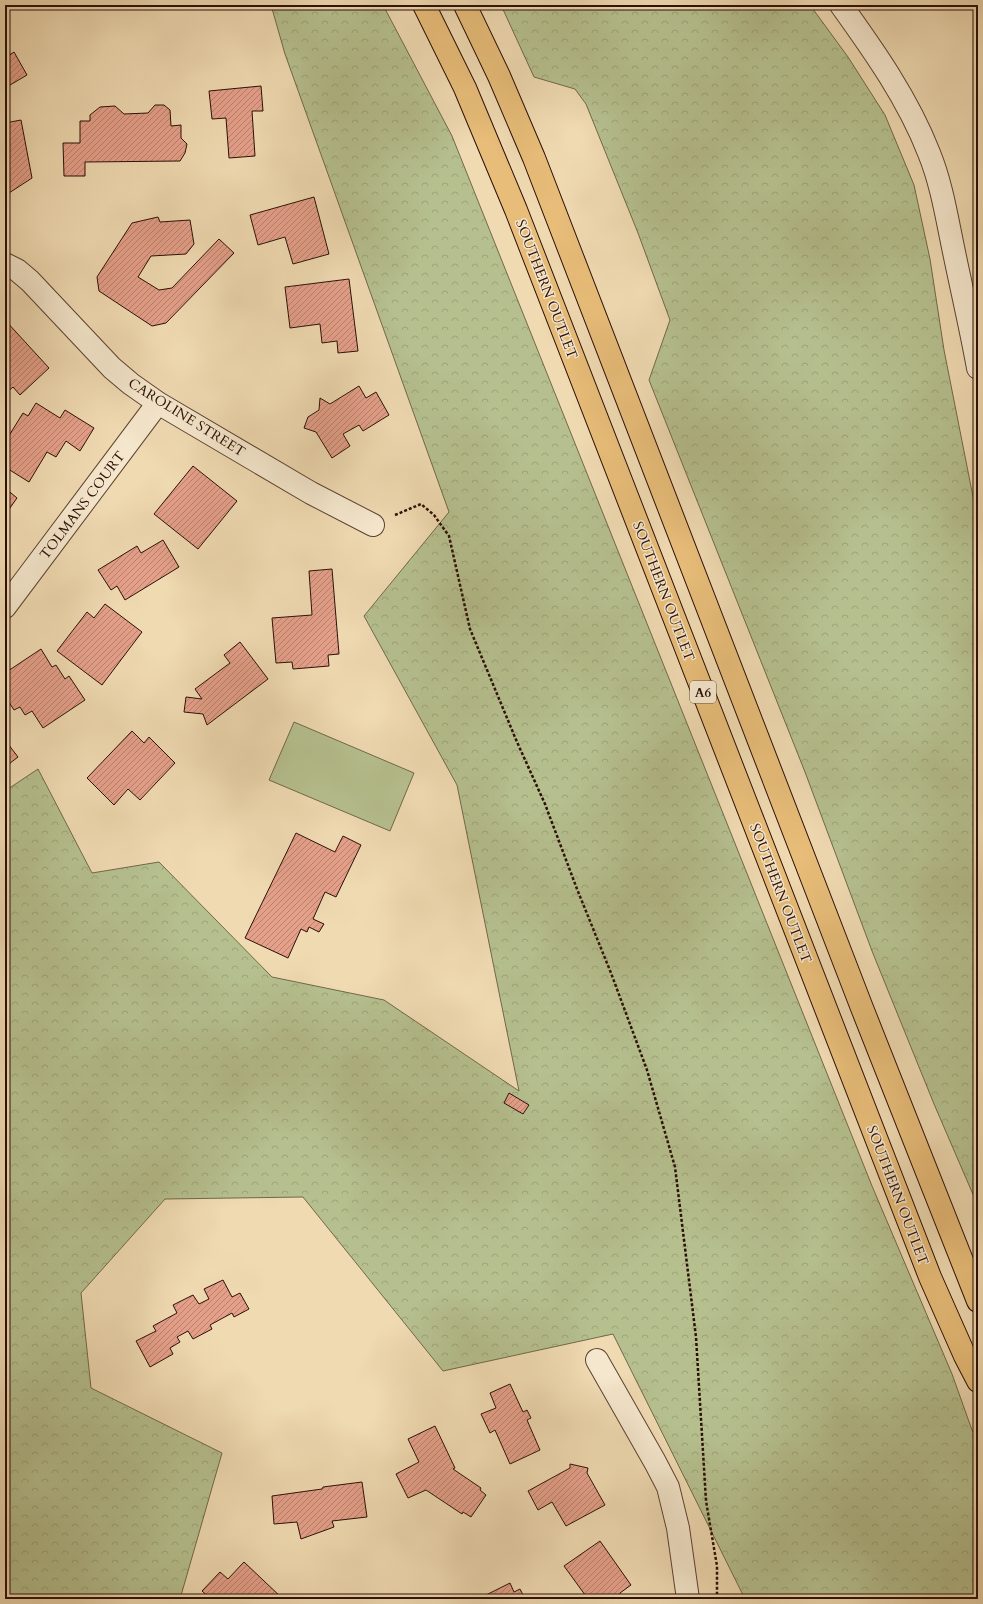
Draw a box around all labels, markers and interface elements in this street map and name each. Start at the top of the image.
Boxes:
street label: SOUTHERN OUTLET [511,217,582,362]
street label: CAROLINE STREET [125,374,249,461]
street label: TOLMANS COURT [35,447,129,563]
street label: SOUTHERN OUTLET [628,519,699,664]
road number: A6 [690,681,716,703]
street label: SOUTHERN OUTLET [745,821,816,966]
street label: SOUTHERN OUTLET [862,1123,933,1268]

